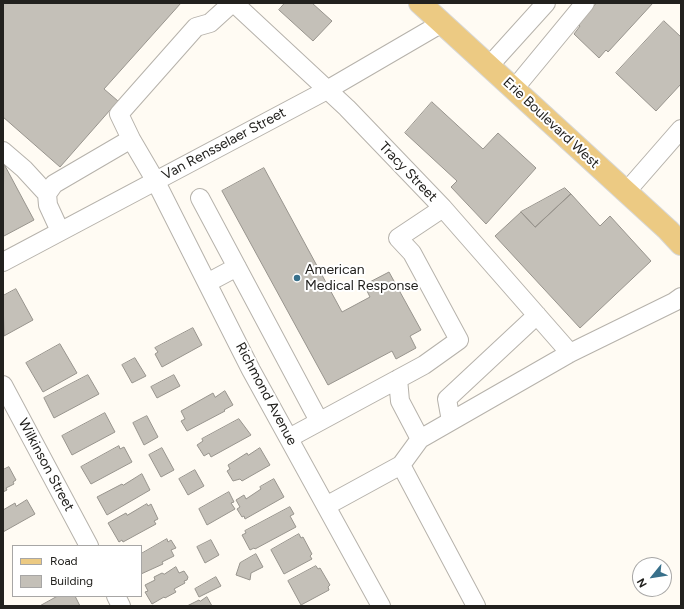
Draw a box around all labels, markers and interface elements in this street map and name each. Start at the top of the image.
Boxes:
street label: Erie Boulevard West [499,74,603,172]
street label: Van Rensselaer Street [159,104,289,184]
street label: Tracy Street [375,139,441,205]
place label: American Medical Response [305,262,418,294]
marker: American Medical Response [292,273,302,283]
street label: Richmond Avenue [232,340,300,448]
street label: Wilkinson Street [14,416,78,514]
legend [12,545,142,597]
text: Road [50,554,78,568]
north arrow [632,557,672,597]
text: Building [50,574,93,588]
text: N [634,576,650,590]

